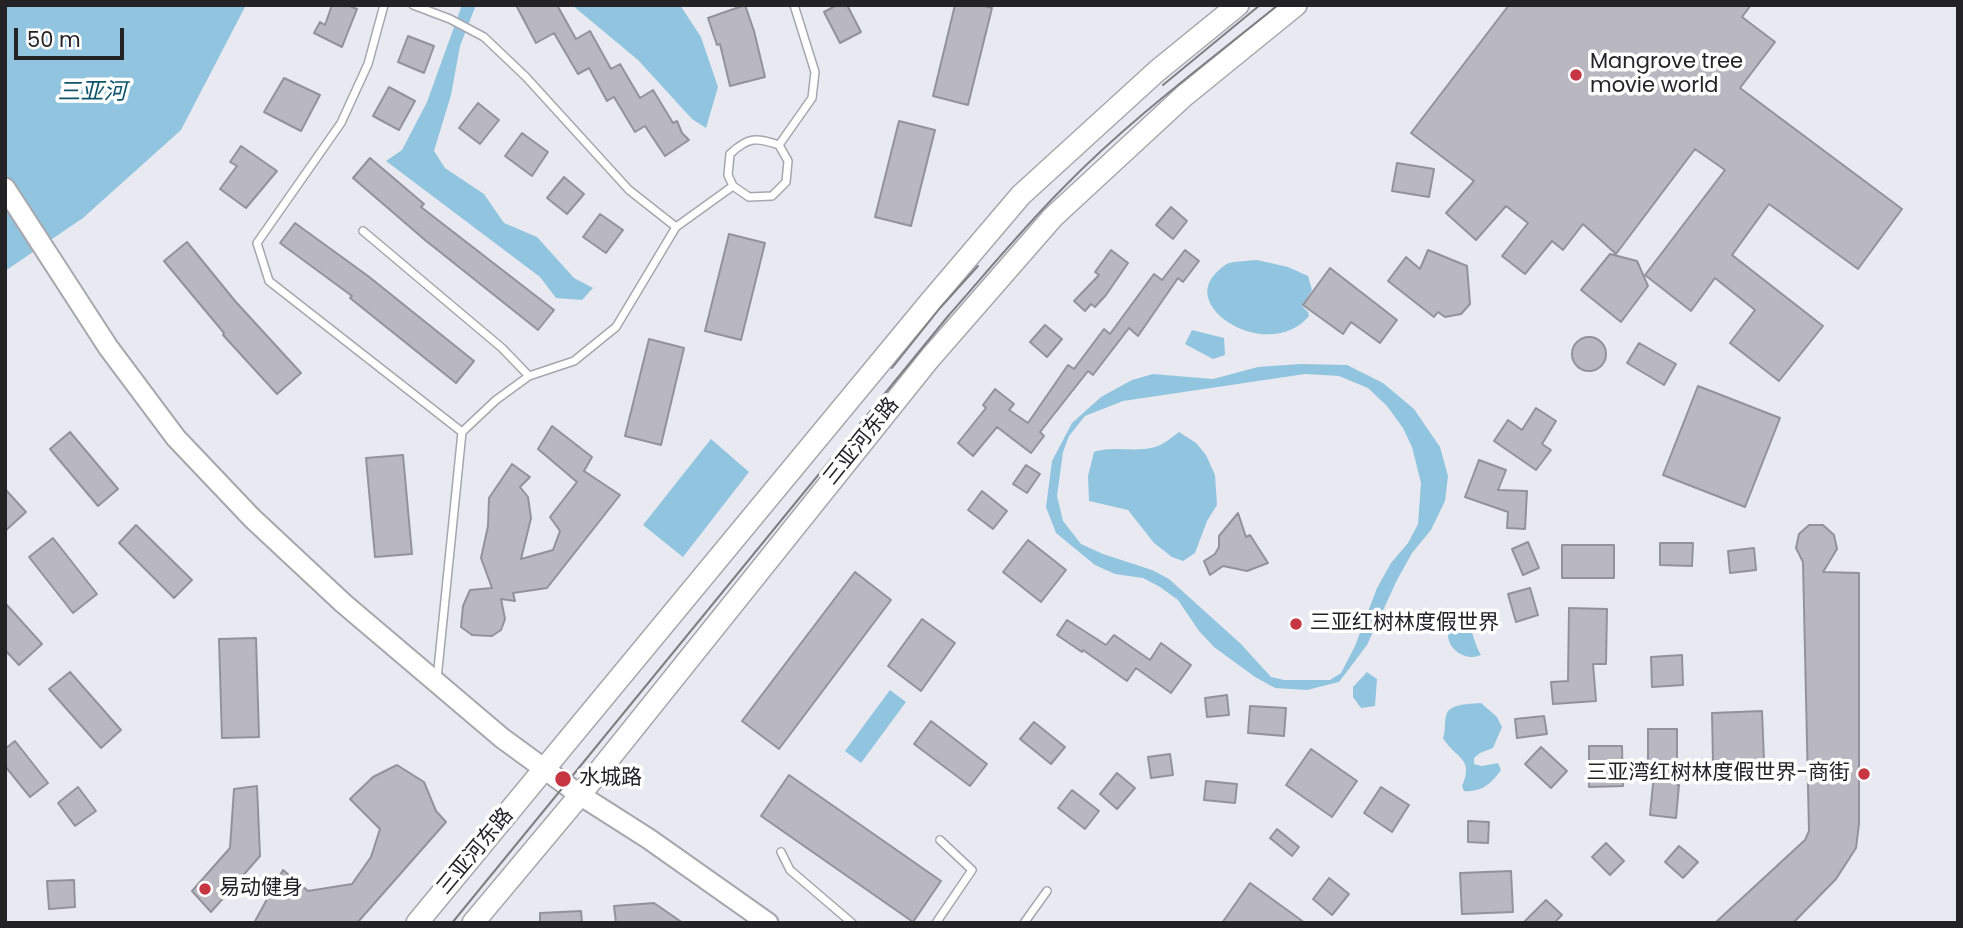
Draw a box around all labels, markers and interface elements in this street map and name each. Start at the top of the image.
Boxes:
scale bar [18,14,128,58]
text: 50 m [27,25,81,54]
place label: Mangrove tree movie world [1590,50,1743,100]
marker: Mangrove tree movie world [1568,67,1584,83]
water label: 三亚河 [58,79,126,107]
street label: 三亚河东路 [819,393,905,491]
place label: 三亚红树林度假世界 [1310,611,1499,637]
marker: 三亚红树林度假世界 [1288,616,1304,632]
place label: 三亚湾红树林度假世界-商街 [1586,761,1850,787]
place label: 水城路 [579,766,642,792]
marker: 三亚湾红树林度假世界-商街 [1856,766,1872,782]
marker: 水城路 [553,769,573,789]
street label: 三亚河东路 [433,804,519,900]
place label: 易动健身 [219,876,303,902]
marker: 易动健身 [197,881,213,897]

